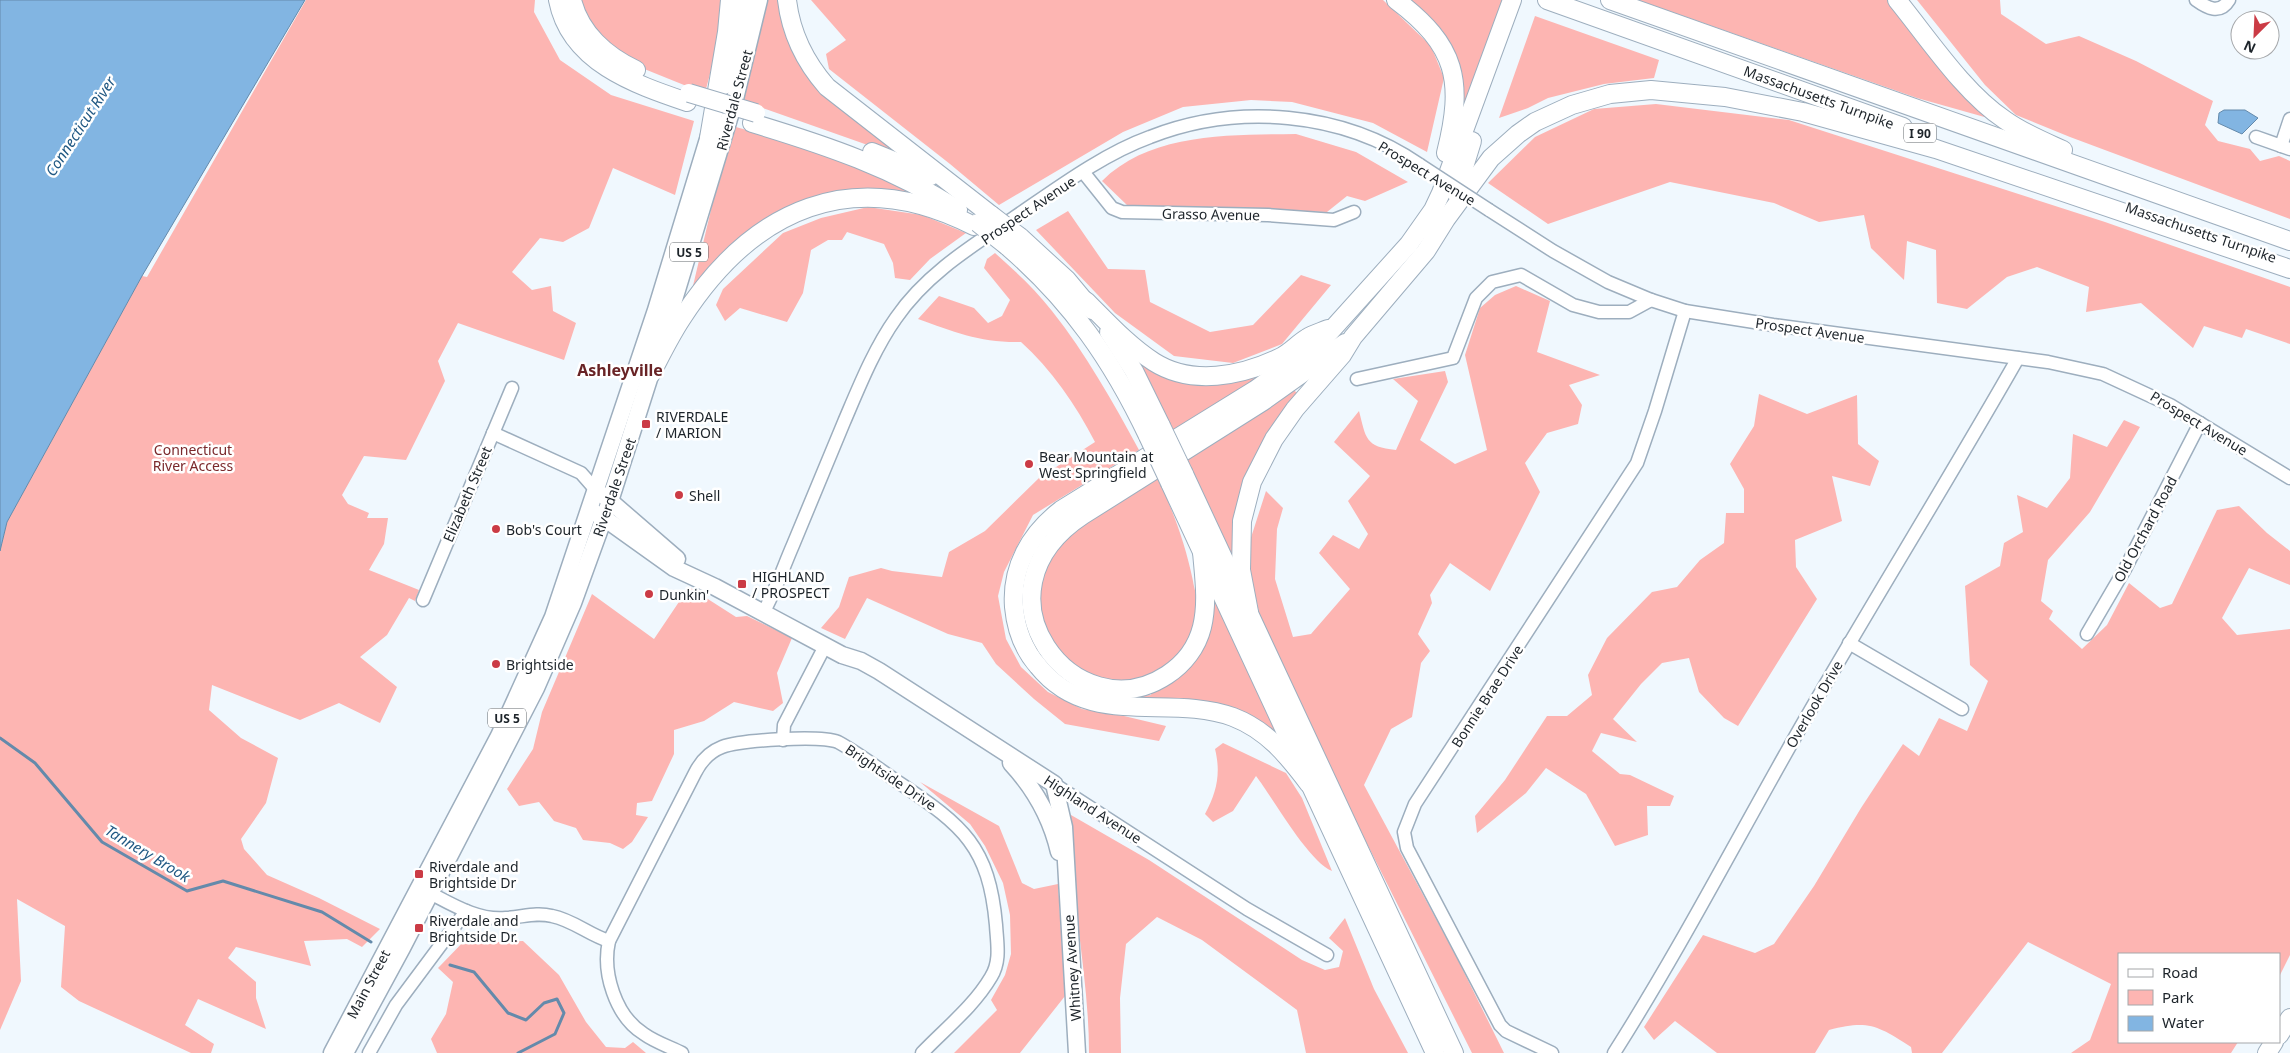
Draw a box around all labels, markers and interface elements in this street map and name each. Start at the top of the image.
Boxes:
north arrow [2230,10,2280,60]
text: N [2240,36,2259,58]
street label: Riverdale Street [711,48,757,152]
street label: Massachusetts Turnpike [1741,61,1897,133]
water label: Connecticut River [40,71,120,180]
road number: I 90 [1904,124,1936,142]
street label: Prospect Avenue [1375,136,1479,210]
street label: Prospect Avenue [977,171,1079,249]
street label: Massachusetts Turnpike [2123,197,2279,267]
street label: Grasso Avenue [1162,204,1260,224]
road number: US 5 [670,242,708,262]
street label: Prospect Avenue [1754,313,1866,347]
district label: Ashleyville [577,359,663,381]
street label: Prospect Avenue [2147,386,2251,460]
place label: RIVERDALE / MARION [656,407,728,442]
marker: RIVERDALE / MARION [640,418,652,430]
street label: Riverdale Street [588,435,640,539]
park label: Connecticut River Access [153,440,234,475]
street label: Elizabeth Street [438,443,496,545]
place label: Bear Mountain at West Springfield [1039,447,1153,482]
marker: Bear Mountain at West Springfield [1023,458,1035,470]
street label: Old Orchard Road [2109,473,2181,585]
place label: Shell [689,486,720,505]
marker: Shell [673,489,685,501]
place label: Bob's Court [506,520,582,539]
marker: Bob's Court [490,523,502,535]
place label: HIGHLAND / PROSPECT [752,567,830,602]
marker: HIGHLAND / PROSPECT [736,578,748,590]
place label: Dunkin' [659,585,709,604]
marker: Dunkin' [643,588,655,600]
street label: Bonnie Brae Drive [1447,641,1527,751]
place label: Brightside [506,655,574,674]
street label: Overlook Drive [1781,657,1847,751]
marker: Brightside [490,658,502,670]
road number: US 5 [488,708,526,728]
street label: Brightside Drive [842,740,940,815]
street label: Highland Avenue [1041,770,1146,848]
water label: Tannery Brook [102,820,195,886]
place label: Riverdale and Brightside Dr [429,857,519,892]
marker: Riverdale and Brightside Dr [413,868,425,880]
place label: Riverdale and Brightside Dr. [429,911,519,946]
street label: Whitney Avenue [1059,914,1085,1022]
marker: Riverdale and Brightside Dr. [413,922,425,934]
street label: Main Street [342,946,394,1022]
legend [2118,953,2280,1043]
text: Road [2162,962,2198,982]
text: Park [2162,987,2194,1007]
text: Water [2162,1012,2204,1032]

